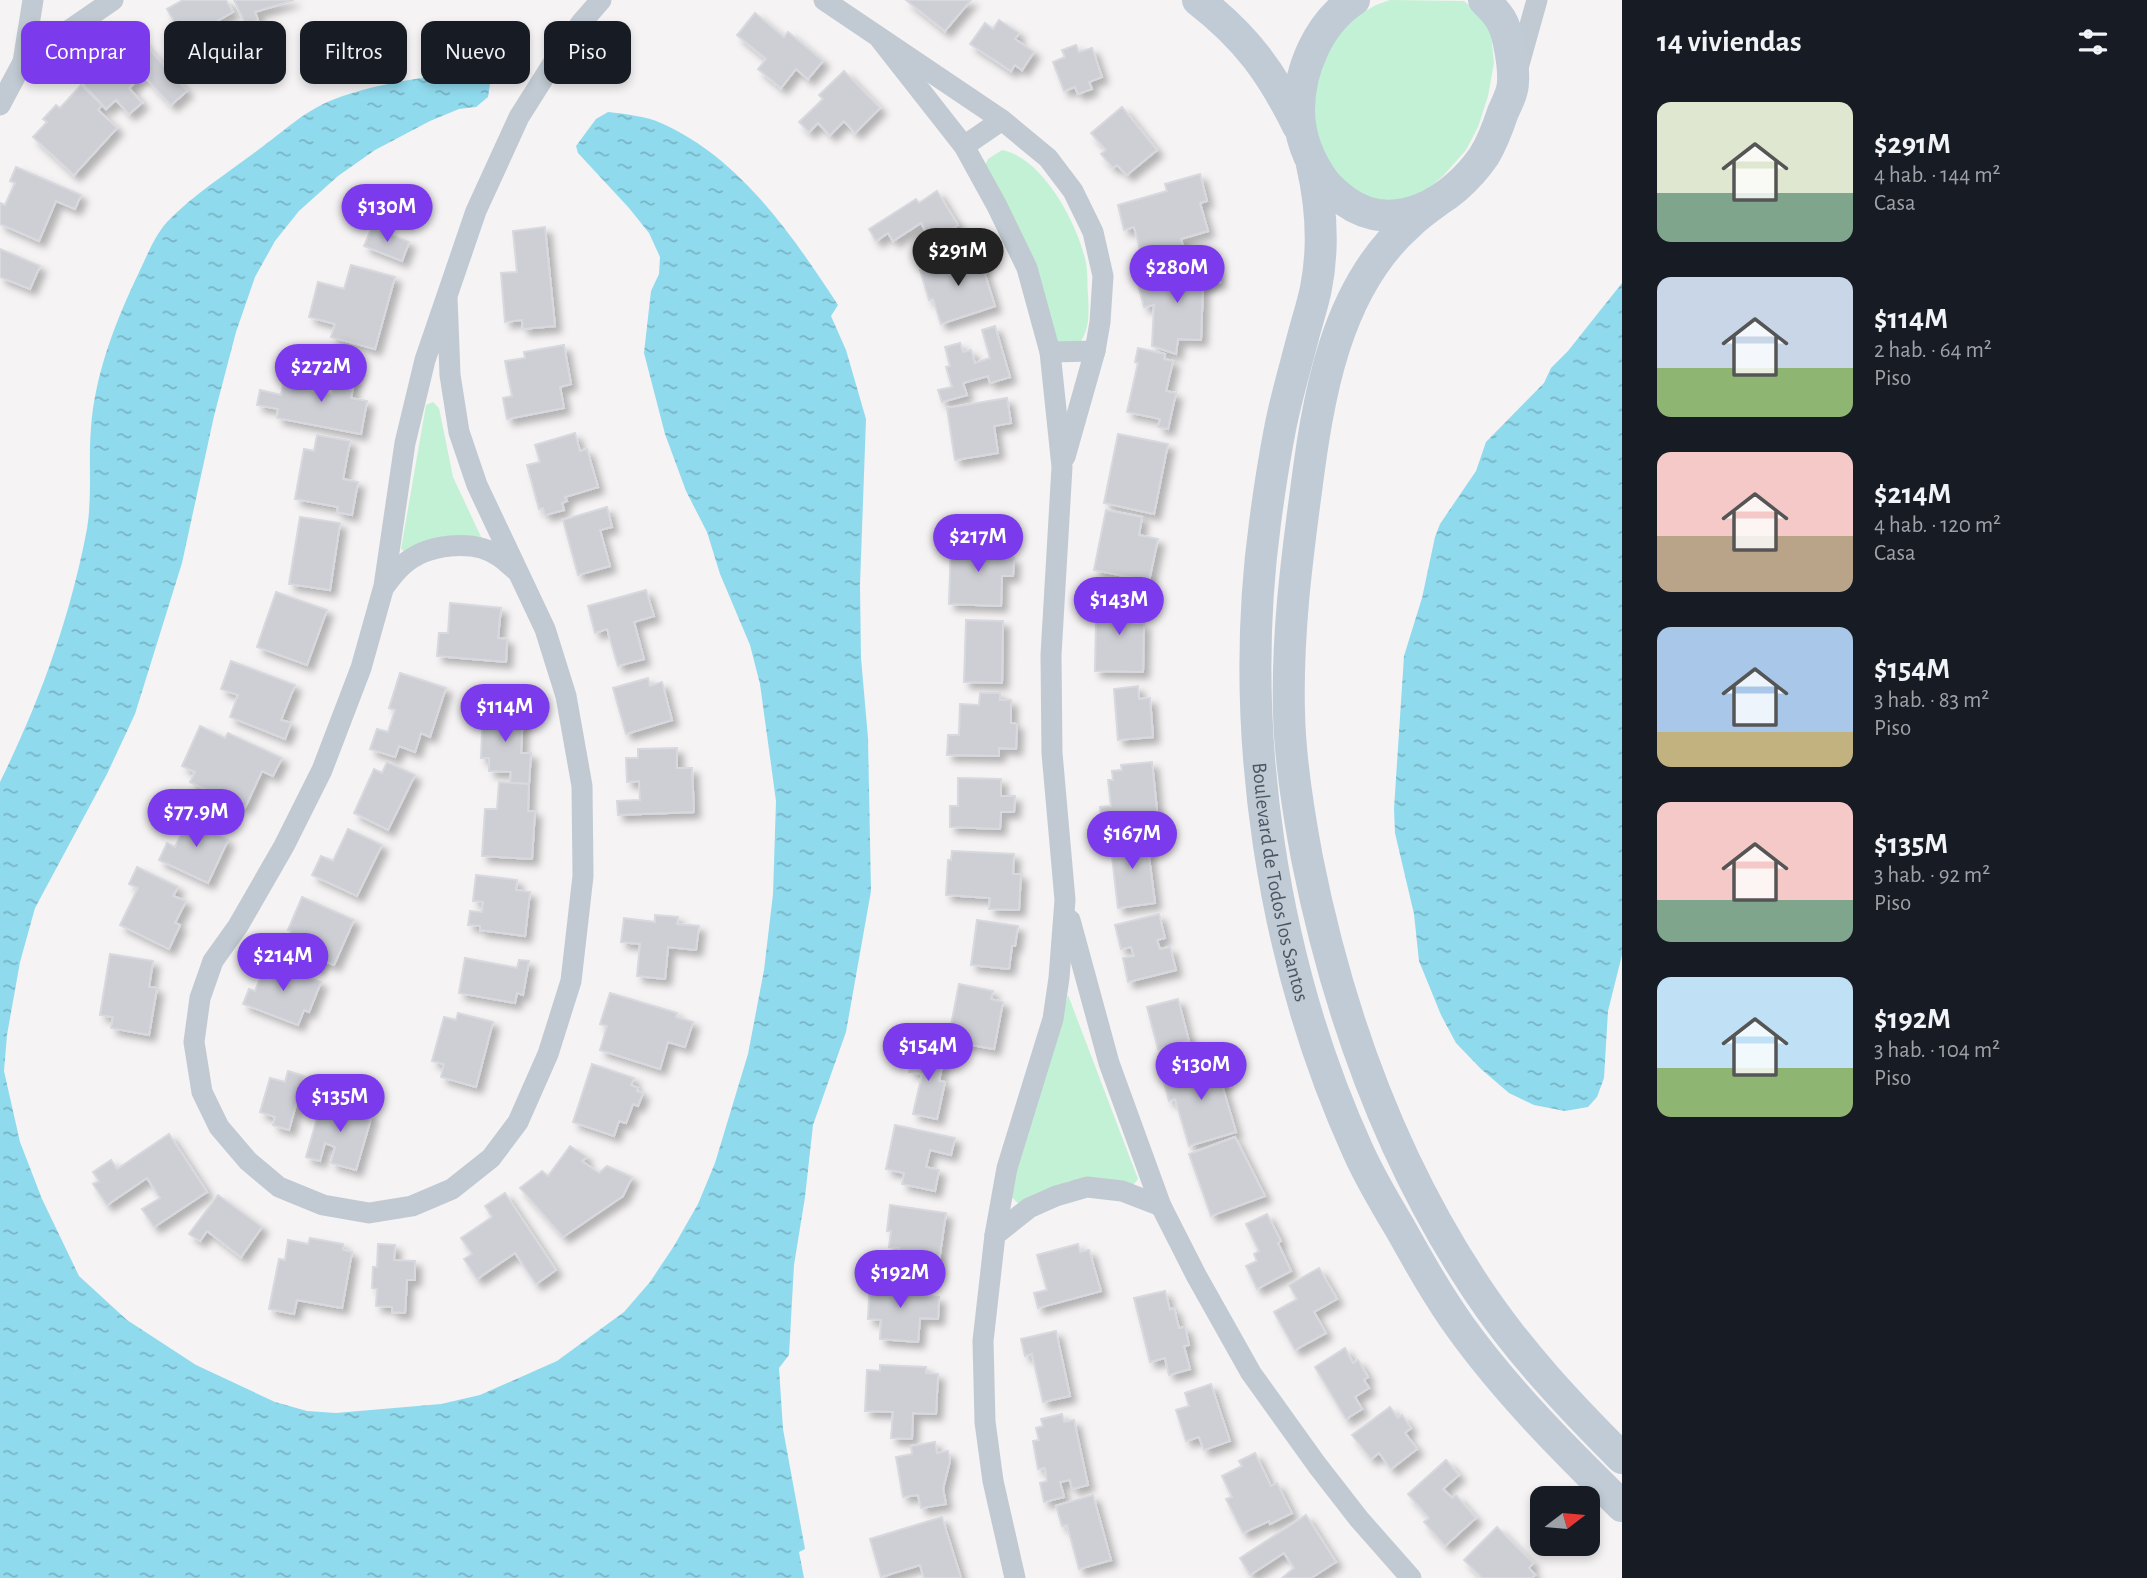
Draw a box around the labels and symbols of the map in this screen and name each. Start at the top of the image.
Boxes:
pin: $130M [338,184,436,244]
pin: $291M [909,229,1007,288]
pin: $280M [1128,246,1226,305]
pin: $272M [272,344,370,404]
pin: $217M [929,514,1027,574]
pin: $143M [1070,578,1168,637]
pin: $114M [456,684,554,744]
street label: Boulevard de Todos los Santos [1249,761,1313,1004]
pin: $77.9M [139,790,253,849]
pin: $167M [1083,812,1181,871]
pin: $214M [234,934,332,993]
pin: $154M [879,1024,977,1083]
pin: $130M [1152,1042,1250,1102]
pin: $135M [291,1074,389,1134]
pin: $192M [851,1250,949,1310]
north arrow [1530,1486,1600,1556]

